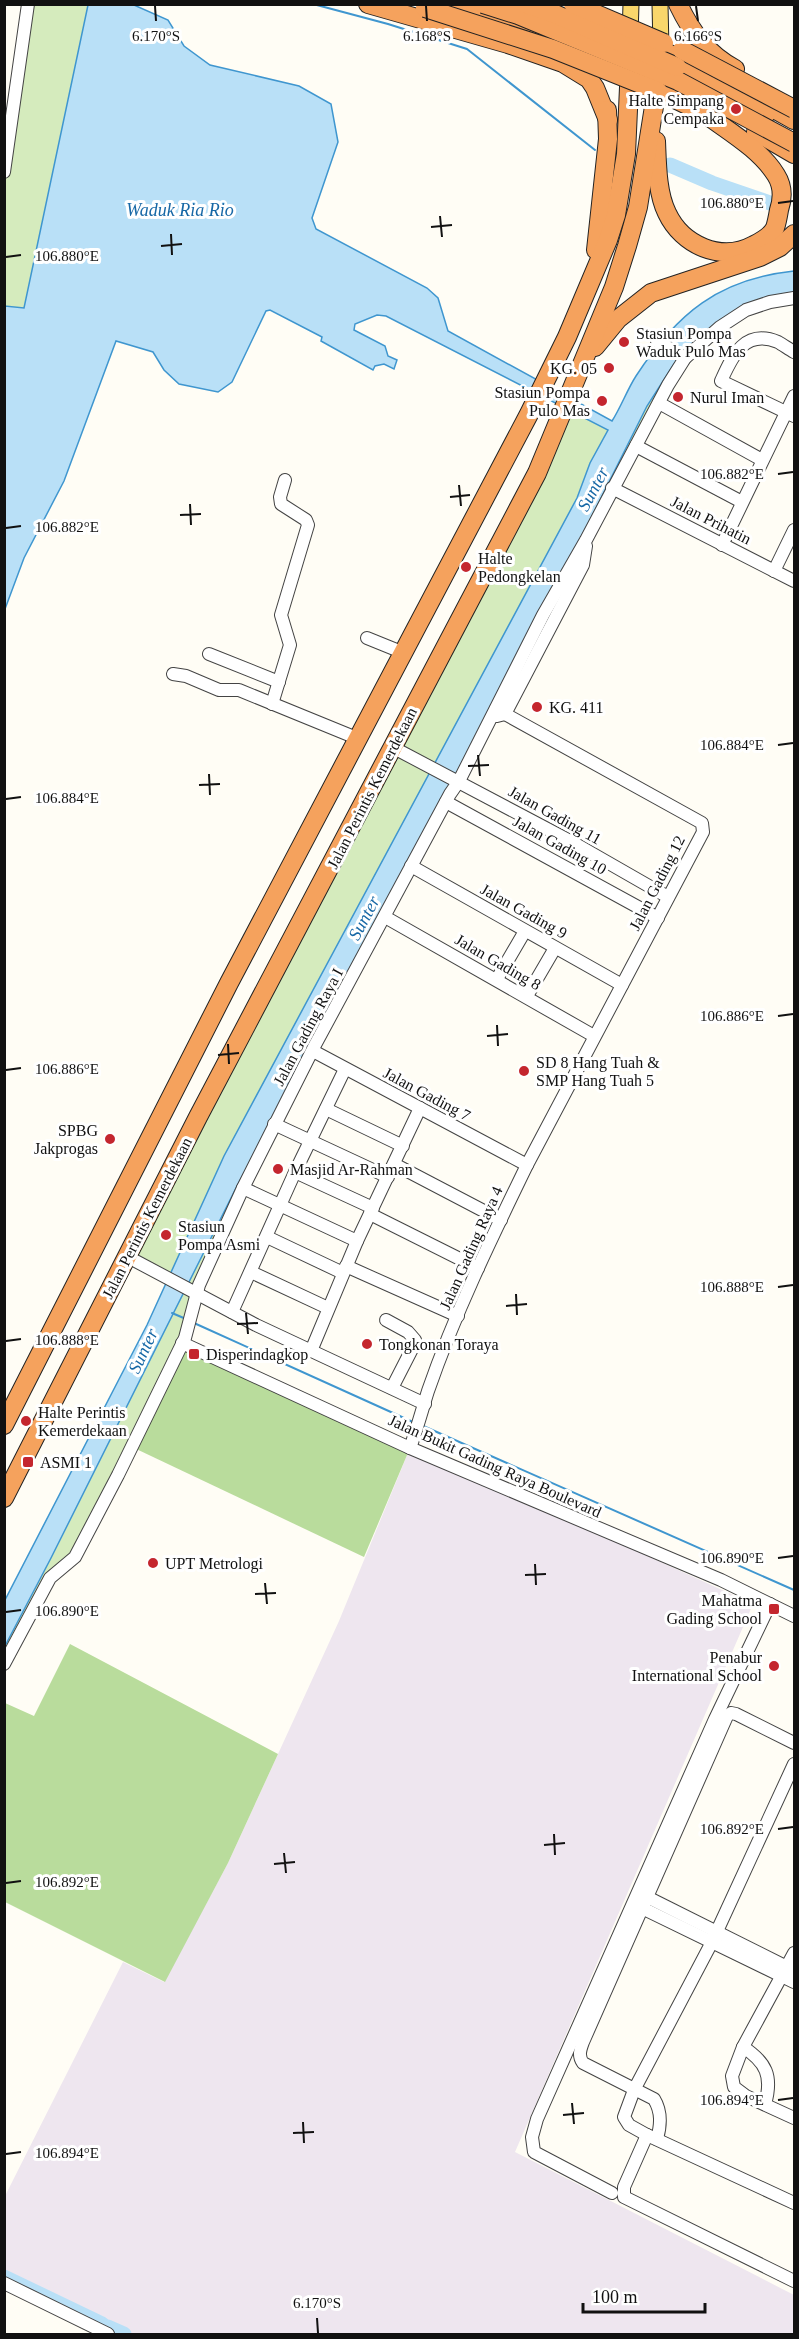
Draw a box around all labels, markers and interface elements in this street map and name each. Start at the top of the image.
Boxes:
text: 6.170°S [132,28,180,44]
text: 6.168°S [403,28,451,44]
text: 6.166°S [674,28,722,44]
place label: Halte Simpang Cempaka [628,92,724,128]
marker: Halte Simpang Cempaka [729,102,743,116]
text: 106.880°E [700,195,764,211]
water label: Waduk Ria Rio [126,200,234,220]
text: 106.880°E [35,248,99,264]
place label: Stasiun Pompa Waduk Pulo Mas [636,325,746,360]
marker: Stasiun Pompa Waduk Pulo Mas [617,335,631,349]
place label: KG. 05 [550,360,597,377]
marker: KG. 05 [602,361,616,375]
place label: Stasiun Pompa Pulo Mas [494,384,590,419]
place label: Nurul Iman [690,389,764,406]
marker: Nurul Iman [671,390,685,404]
marker: Stasiun Pompa Pulo Mas [595,394,609,408]
water label: Sunter [573,463,613,514]
text: 106.882°E [700,466,764,482]
street label: Jalan Prihatin [668,493,754,547]
text: 106.882°E [35,519,99,535]
place label: Halte Pedongkelan [478,550,561,586]
marker: Halte Pedongkelan [459,560,473,574]
place label: KG. 411 [549,699,604,716]
marker: KG. 411 [530,700,544,714]
street label: Jalan Perintis Kemerdekaan [324,705,420,871]
text: 106.884°E [700,737,764,753]
street label: Jalan Gading 11 [505,783,604,848]
text: 106.884°E [35,790,99,806]
street label: Jalan Gading 10 [510,812,610,879]
street label: Jalan Gading 12 [626,833,689,934]
street label: Jalan Gading 9 [477,880,570,943]
water label: Sunter [344,892,384,943]
street label: Jalan Gading 8 [452,931,544,994]
street label: Jalan Gading Raya I [270,966,347,1089]
text: 106.886°E [700,1008,764,1024]
place label: SD 8 Hang Tuah & SMP Hang Tuah 5 [536,1054,660,1090]
text: 106.886°E [35,1061,99,1077]
street label: Jalan Gading 7 [380,1064,473,1125]
marker: SD 8 Hang Tuah & SMP Hang Tuah 5 [517,1064,531,1078]
place label: SPBG Jakprogas [34,1122,98,1158]
marker: SPBG Jakprogas [103,1132,117,1146]
street label: Jalan Perintis Kemerdekaan [99,1135,195,1301]
place label: Masjid Ar-Rahman [290,1161,413,1179]
marker: Masjid Ar-Rahman [271,1162,285,1176]
street label: Jalan Gading Raya 4 [436,1184,507,1313]
place label: Stasiun Pompa Asmi [178,1218,261,1254]
marker: Stasiun Pompa Asmi [159,1228,173,1242]
text: 106.888°E [700,1279,764,1295]
water label: Sunter [124,1325,162,1377]
text: 106.888°E [35,1332,99,1348]
place label: Tongkonan Toraya [379,1336,499,1354]
marker: Tongkonan Toraya [360,1337,374,1351]
place label: Disperindagkop [206,1346,308,1364]
marker: Disperindagkop [187,1347,201,1361]
place label: Halte Perintis Kemerdekaan [38,1404,127,1439]
street label: Jalan Bukit Gading Raya Boulevard [386,1411,604,1522]
marker: Halte Perintis Kemerdekaan [19,1414,33,1428]
place label: ASMI 1 [40,1454,92,1471]
marker: ASMI 1 [21,1455,35,1469]
text: 106.890°E [700,1550,764,1566]
place label: UPT Metrologi [165,1555,263,1573]
marker: UPT Metrologi [146,1556,160,1570]
place label: Mahatma Gading School [666,1592,763,1628]
marker: Mahatma Gading School [767,1602,781,1616]
text: 106.890°E [35,1603,99,1619]
place label: Penabur International School [632,1649,763,1684]
marker: Penabur International School [767,1659,781,1673]
text: 106.892°E [700,1821,764,1837]
text: 106.892°E [35,1874,99,1890]
text: 106.894°E [700,2092,764,2108]
text: 106.894°E [35,2145,99,2161]
scale bar [583,2276,704,2314]
text: 100 m [592,2287,638,2307]
text: 6.170°S [293,2295,341,2311]

